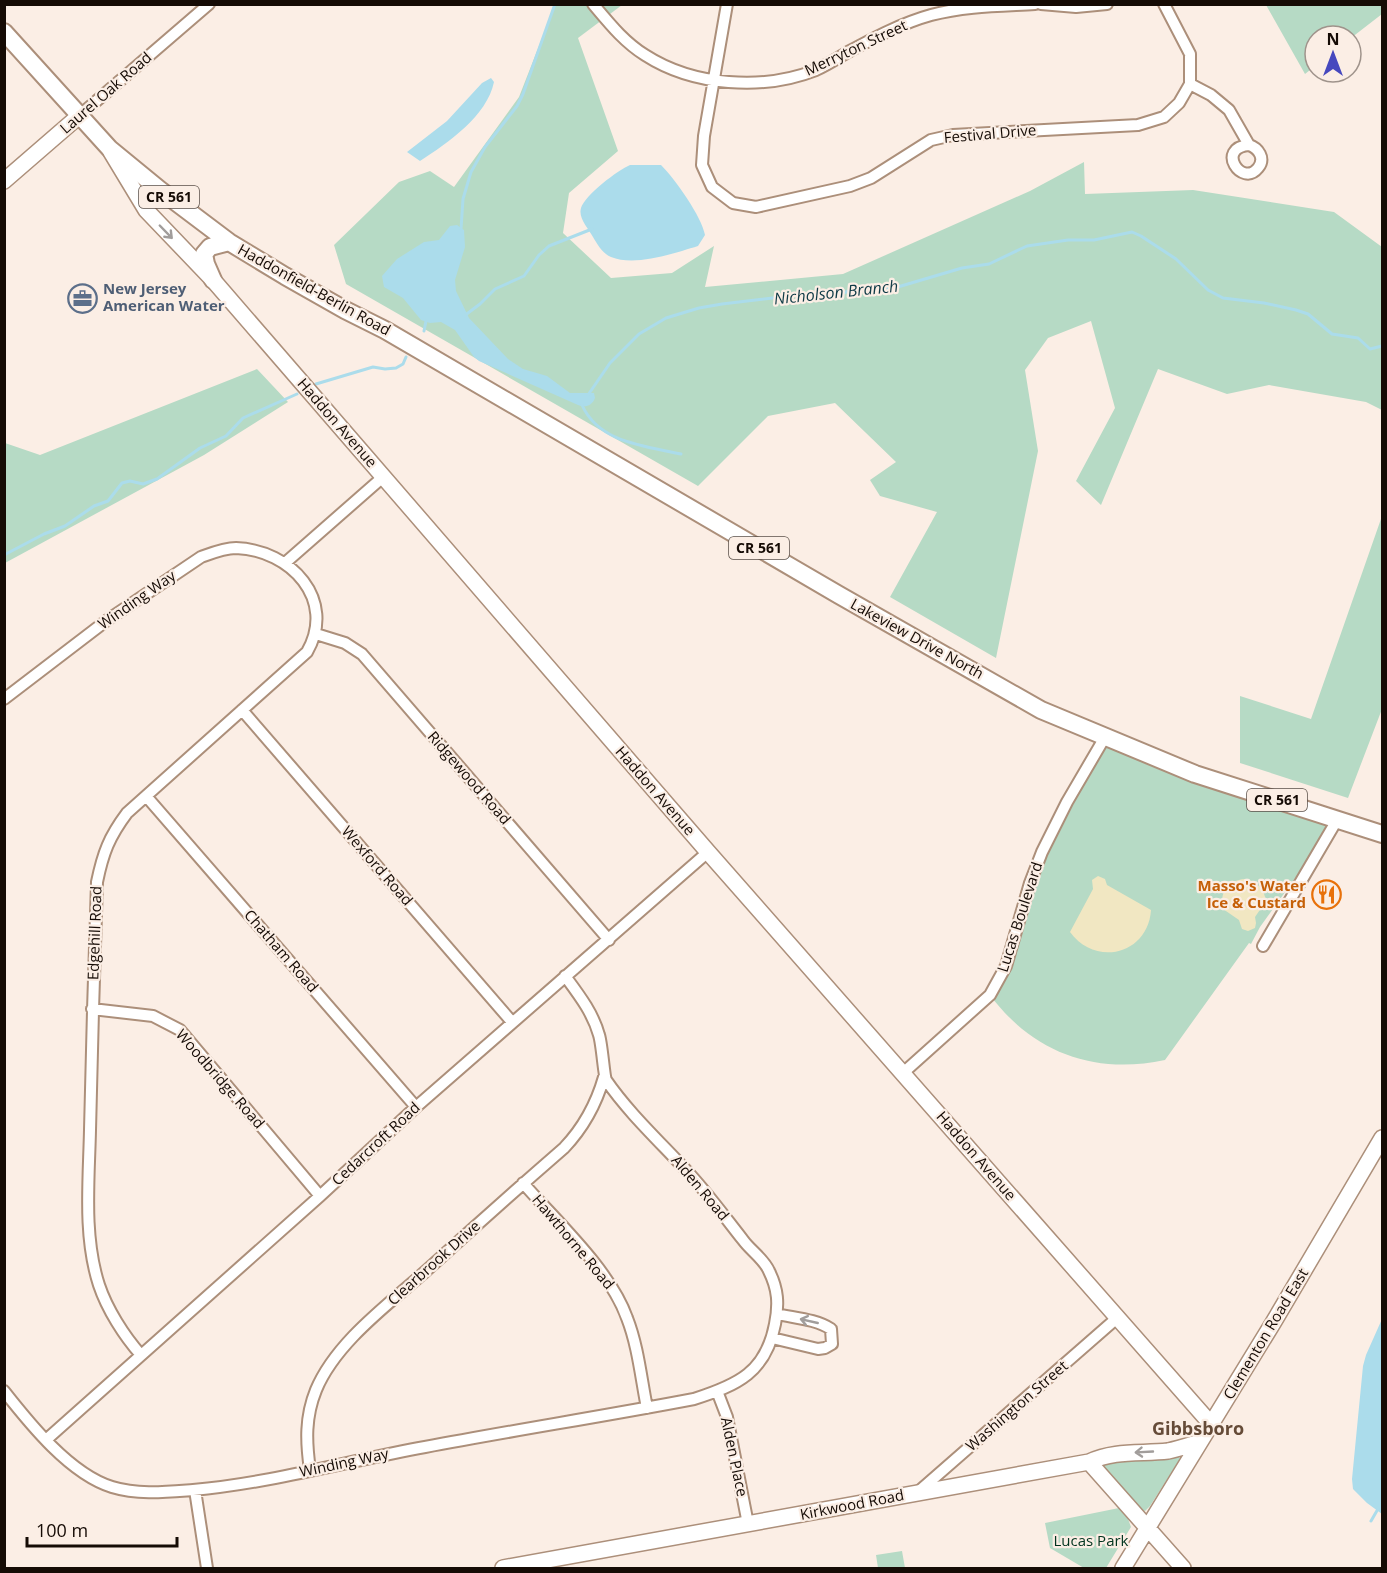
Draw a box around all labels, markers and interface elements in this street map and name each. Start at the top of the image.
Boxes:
street label: Merryton Street [801,15,910,80]
north arrow [1303,24,1363,84]
text: N [1326,28,1340,50]
street label: Laurel Oak Road [55,47,155,138]
street label: Festival Drive [943,119,1037,147]
road number: CR 561 [139,186,199,208]
one-way arrow [159,224,174,239]
street label: Haddonfield-Berlin Road [235,239,394,340]
water label: Nicholson Branch [773,275,899,309]
place label: New Jersey American Water [103,278,225,315]
office icon: New Jersey American Water [66,282,98,314]
street label: Haddon Avenue [293,373,382,471]
road number: CR 561 [729,537,789,559]
street label: Winding Way [94,565,180,633]
street label: Lakeview Drive North [847,593,988,683]
street label: Ridgewood Road [424,727,516,828]
street label: Haddon Avenue [611,741,700,839]
road number: CR 561 [1247,789,1307,811]
street label: Wexford Road [338,821,418,909]
street label: Lucas Boulevard [992,859,1046,974]
place label: Masso's Water Ice & Custard [1198,875,1306,912]
restaurant icon: Masso's Water Ice & Custard [1311,879,1343,911]
street label: Edgehill Road [82,885,106,980]
street label: Chatham Road [240,905,323,996]
street label: Woodbridge Road [172,1024,270,1132]
street label: Cedarcroft Road [327,1097,424,1189]
street label: Haddon Avenue [932,1106,1021,1204]
street label: Alden Road [667,1150,734,1224]
street label: Hawthorne Road [528,1190,619,1293]
street label: Clearbrook Drive [383,1215,484,1309]
street label: Clementon Road East [1218,1264,1312,1403]
one-way arrow [800,1315,819,1326]
street label: Washington Street [961,1355,1072,1455]
street label: Alden Place [717,1415,753,1498]
district label: Gibbsboro [1152,1416,1244,1440]
street label: Winding Way [297,1443,391,1481]
one-way arrow [1135,1446,1155,1457]
street label: Kirkwood Road [798,1484,906,1524]
scale bar [27,1510,177,1548]
text: 100 m [36,1518,88,1542]
park label: Lucas Park [1054,1530,1129,1550]

